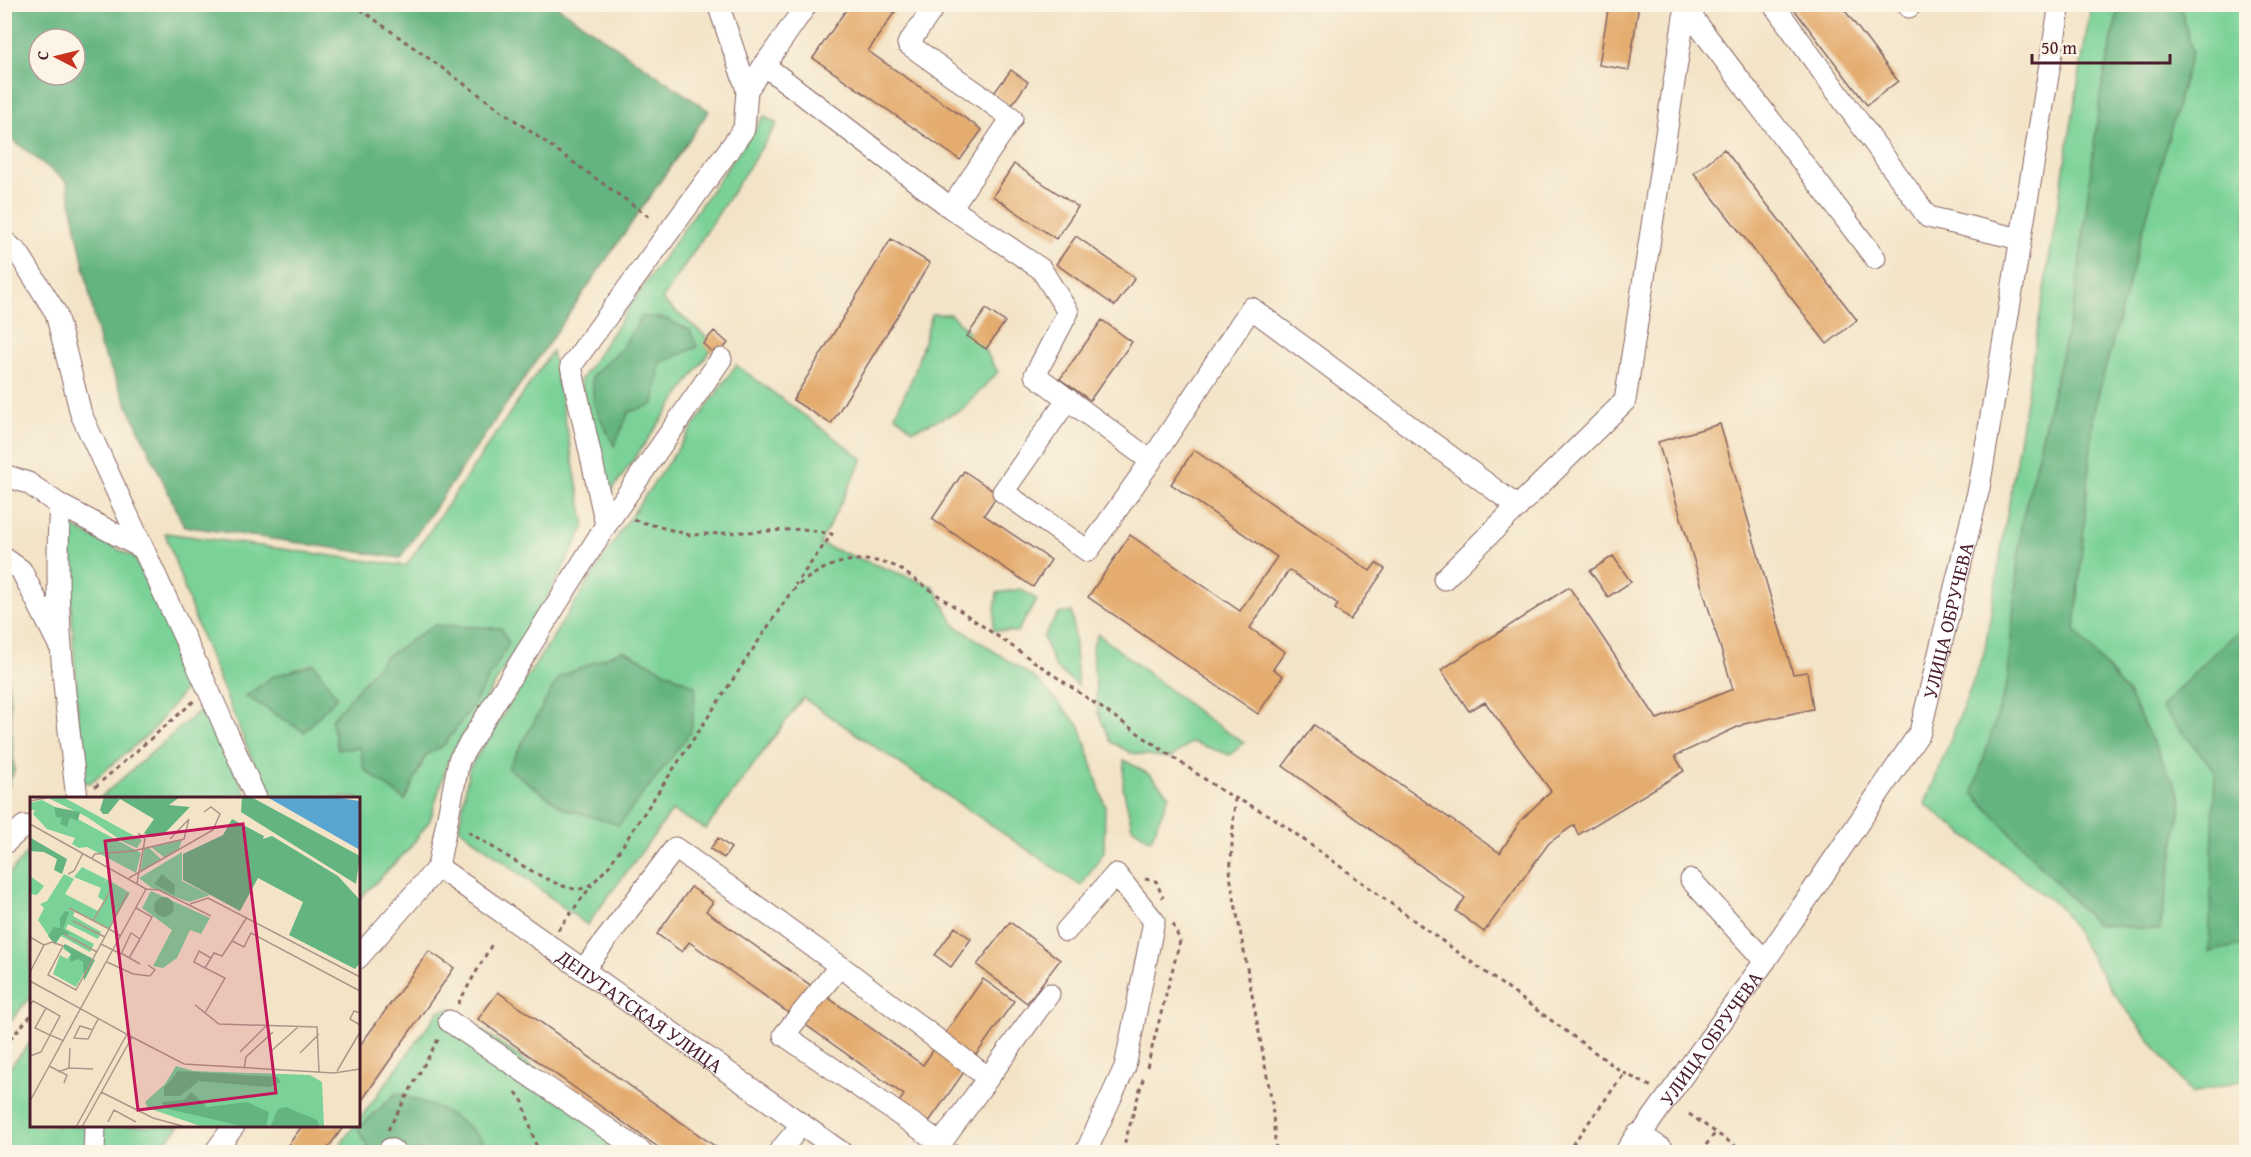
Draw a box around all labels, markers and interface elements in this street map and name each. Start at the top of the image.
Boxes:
north arrow [27,27,87,87]
scale bar [2032,27,2170,65]
text: 50 m [2041,34,2077,61]
text: С [30,49,55,61]
street label: УЛИЦА ОБРУЧЕВА [1914,539,1980,701]
inset map [30,797,360,1127]
street label: ДЕПУТАТСКАЯ УЛИЦА [551,941,729,1079]
street label: УЛИЦА ОБРУЧЕВА [1652,964,1768,1111]

